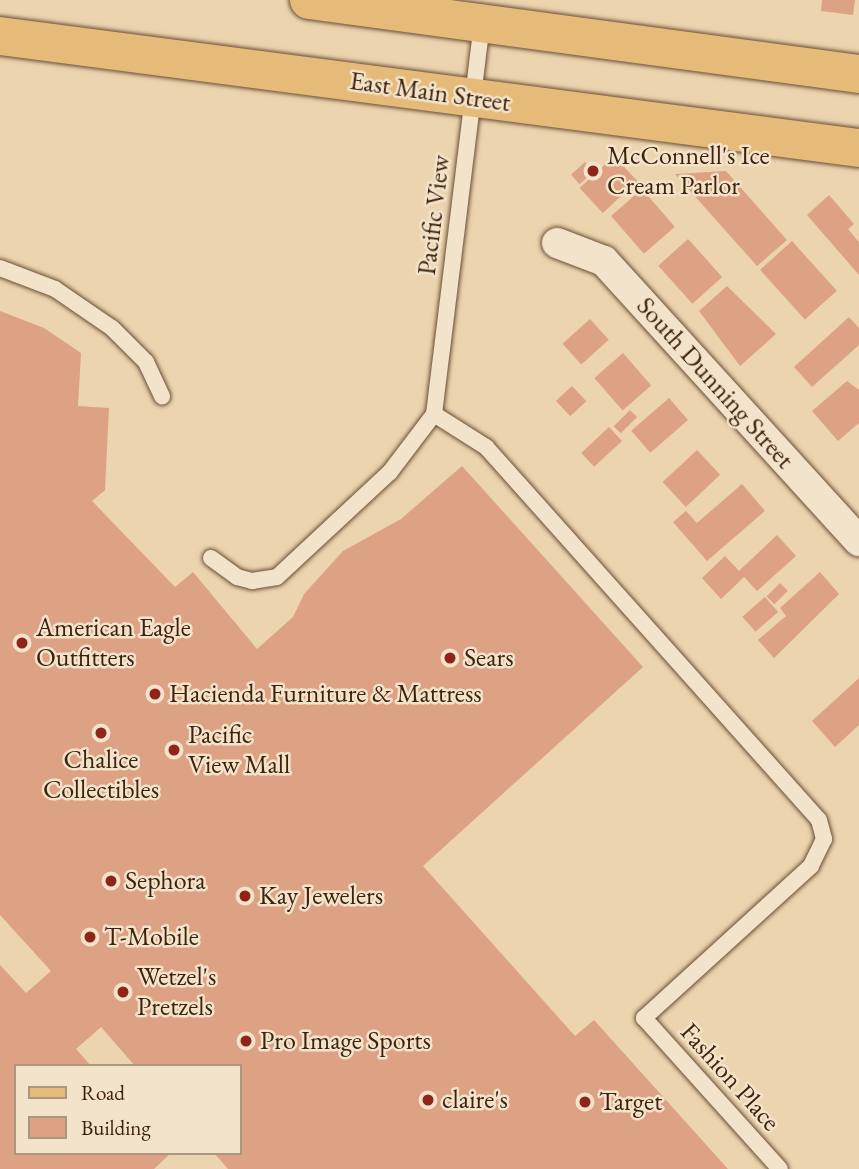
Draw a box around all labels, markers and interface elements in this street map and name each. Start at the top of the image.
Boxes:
street label: East Main Street [348,65,512,119]
place label: McConnell's Ice Cream Parlor [607,140,770,202]
street label: Pacific View [411,153,457,277]
marker: McConnell's Ice Cream Parlor [585,163,601,179]
street label: South Dunning Street [630,291,800,475]
place label: American Eagle Outfitters [36,612,191,674]
marker: American Eagle Outfitters [14,635,30,651]
place label: Sears [464,642,514,674]
marker: Sears [442,650,458,666]
place label: Hacienda Furniture & Mattress [169,678,482,710]
marker: Hacienda Furniture & Mattress [147,686,163,702]
place label: Pacific View Mall [188,719,290,780]
marker: Chalice Collectibles [93,725,109,741]
marker: Pacific View Mall [166,742,182,758]
place label: Chalice Collectibles [43,744,159,806]
place label: Sephora [125,865,206,897]
marker: Sephora [103,873,119,889]
place label: Kay Jewelers [259,880,383,912]
marker: Kay Jewelers [237,888,253,904]
place label: T-Mobile [104,921,199,953]
marker: T-Mobile [82,929,98,945]
place label: Wetzel's Pretzels [137,961,216,1023]
marker: Wetzel's Pretzels [115,984,131,1000]
street label: Fashion Place [674,1017,786,1137]
place label: Pro Image Sports [260,1025,431,1057]
marker: Pro Image Sports [238,1033,254,1049]
legend [14,1064,242,1155]
text: Road [81,1079,125,1106]
place label: claire's [442,1084,508,1116]
place label: Target [599,1086,662,1118]
marker: claire's [420,1092,436,1108]
marker: Target [577,1094,593,1110]
text: Building [81,1114,151,1141]

